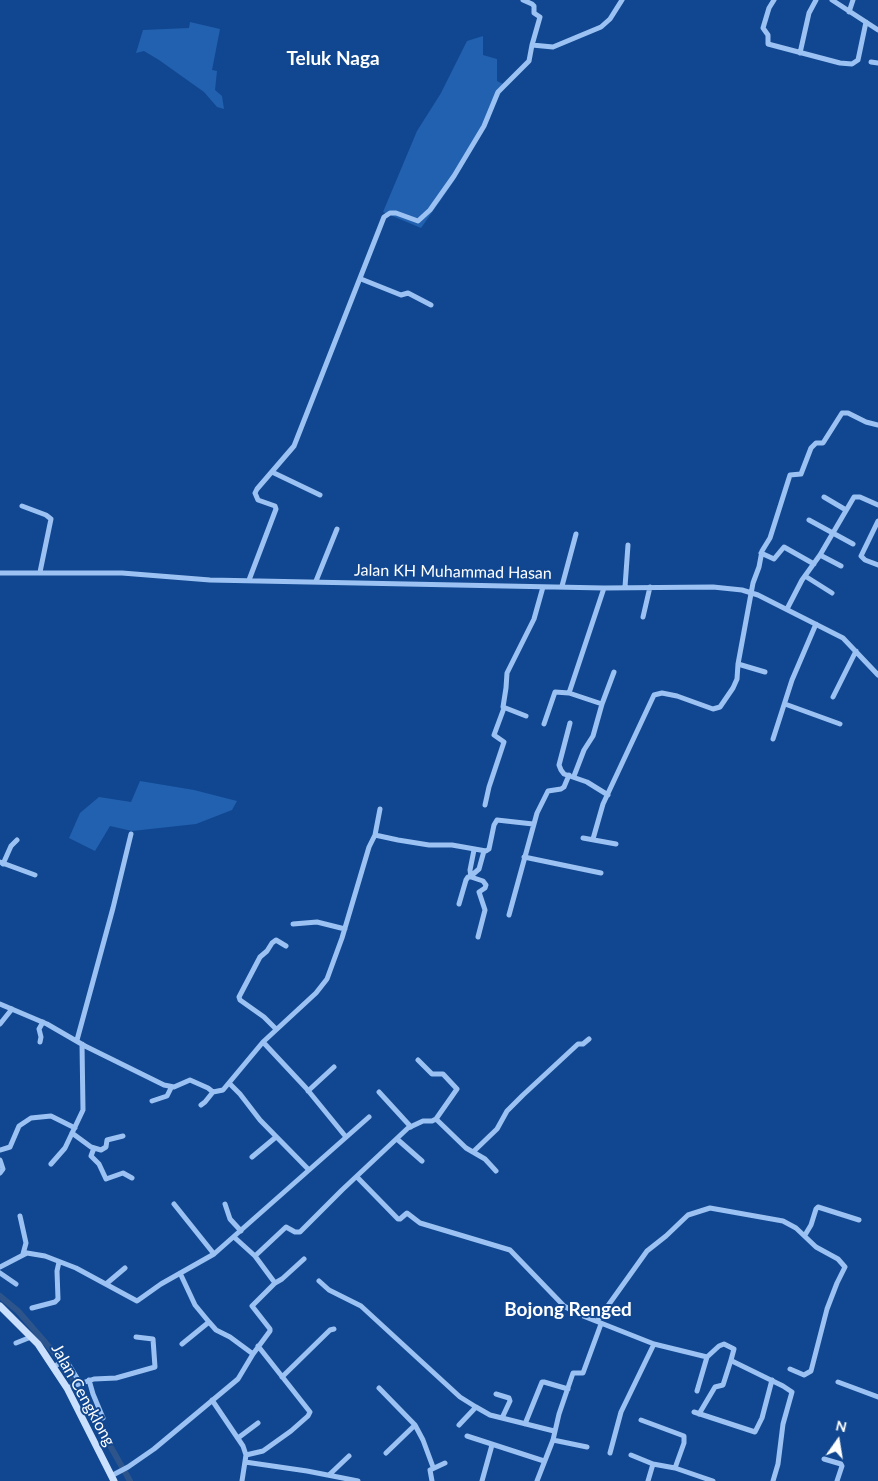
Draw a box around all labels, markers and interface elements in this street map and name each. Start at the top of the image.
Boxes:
district label: Teluk Naga [286,48,380,70]
street label: Jalan KH Muhammad Hasan [354,561,552,583]
district label: Bojong Renged [504,1299,632,1321]
street label: Jalan Cengklong [47,1341,119,1449]
north arrow [813,1416,863,1466]
text: N [834,1416,849,1435]

